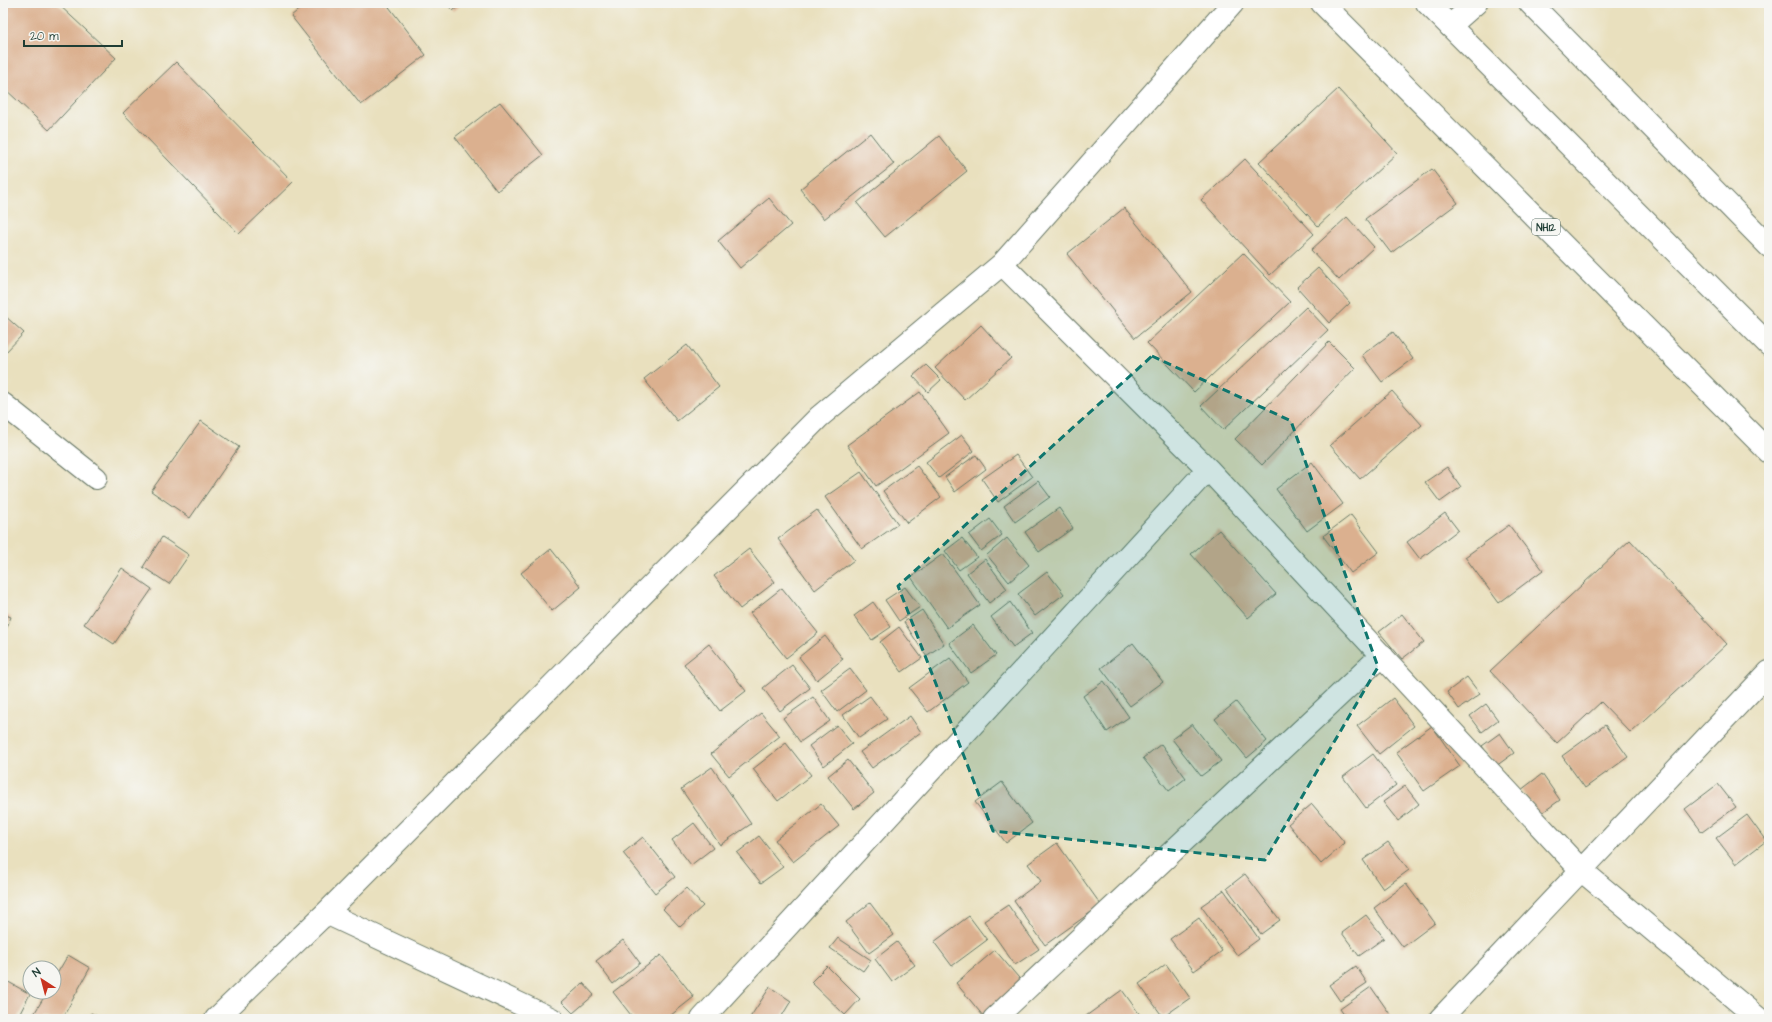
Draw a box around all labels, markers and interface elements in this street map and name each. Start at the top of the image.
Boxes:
scale bar [24,22,122,48]
text: 20 m [30,28,59,45]
road number: NH12 [1532,219,1560,235]
north arrow [22,960,62,1000]
text: N [29,964,44,980]

